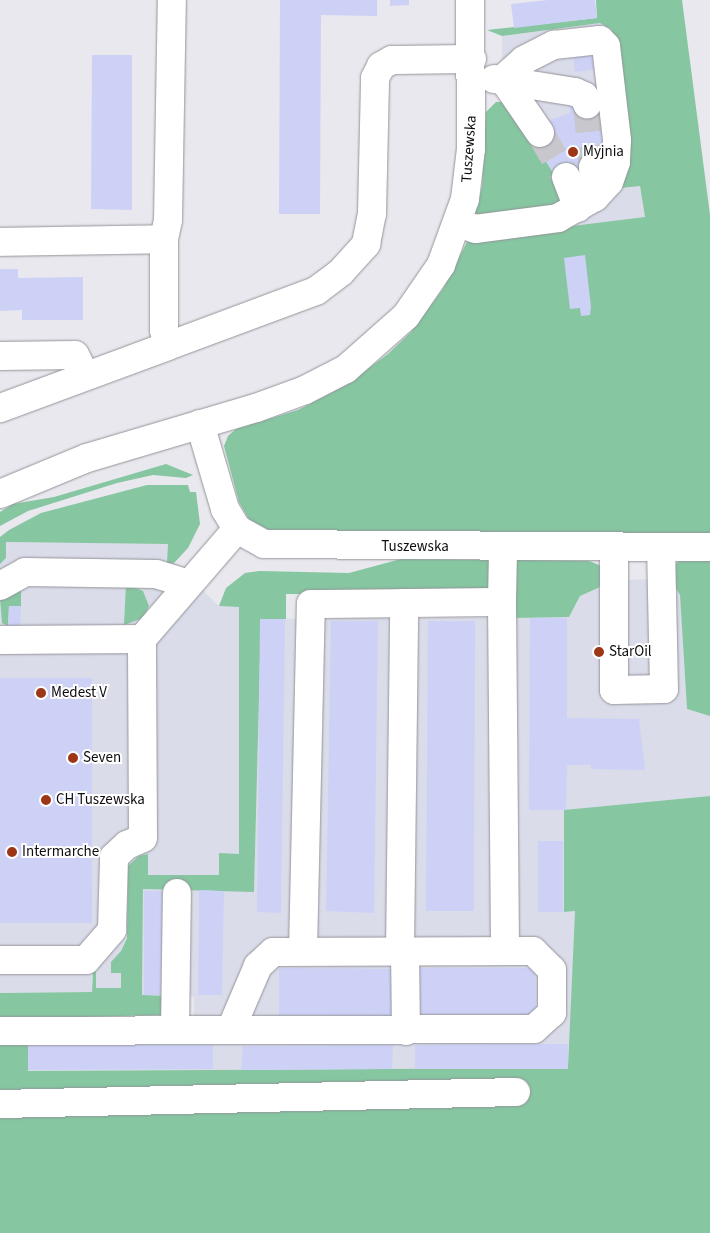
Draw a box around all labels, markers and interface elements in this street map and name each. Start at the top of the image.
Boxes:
street label: Tuszewska [458,115,480,183]
place label: Myjnia [583,143,624,161]
marker: Myjnia [567,146,579,158]
street label: Tuszewska [381,538,449,556]
place label: StarOil [609,643,652,661]
marker: StarOil [593,646,605,658]
place label: Medest V [51,684,107,702]
marker: Medest V [35,687,47,699]
place label: Seven [83,749,121,767]
marker: Seven [67,752,79,764]
place label: CH Tuszewska [56,791,145,809]
marker: CH Tuszewska [40,794,52,806]
place label: Intermarche [22,843,99,861]
marker: Intermarche [6,846,18,858]

